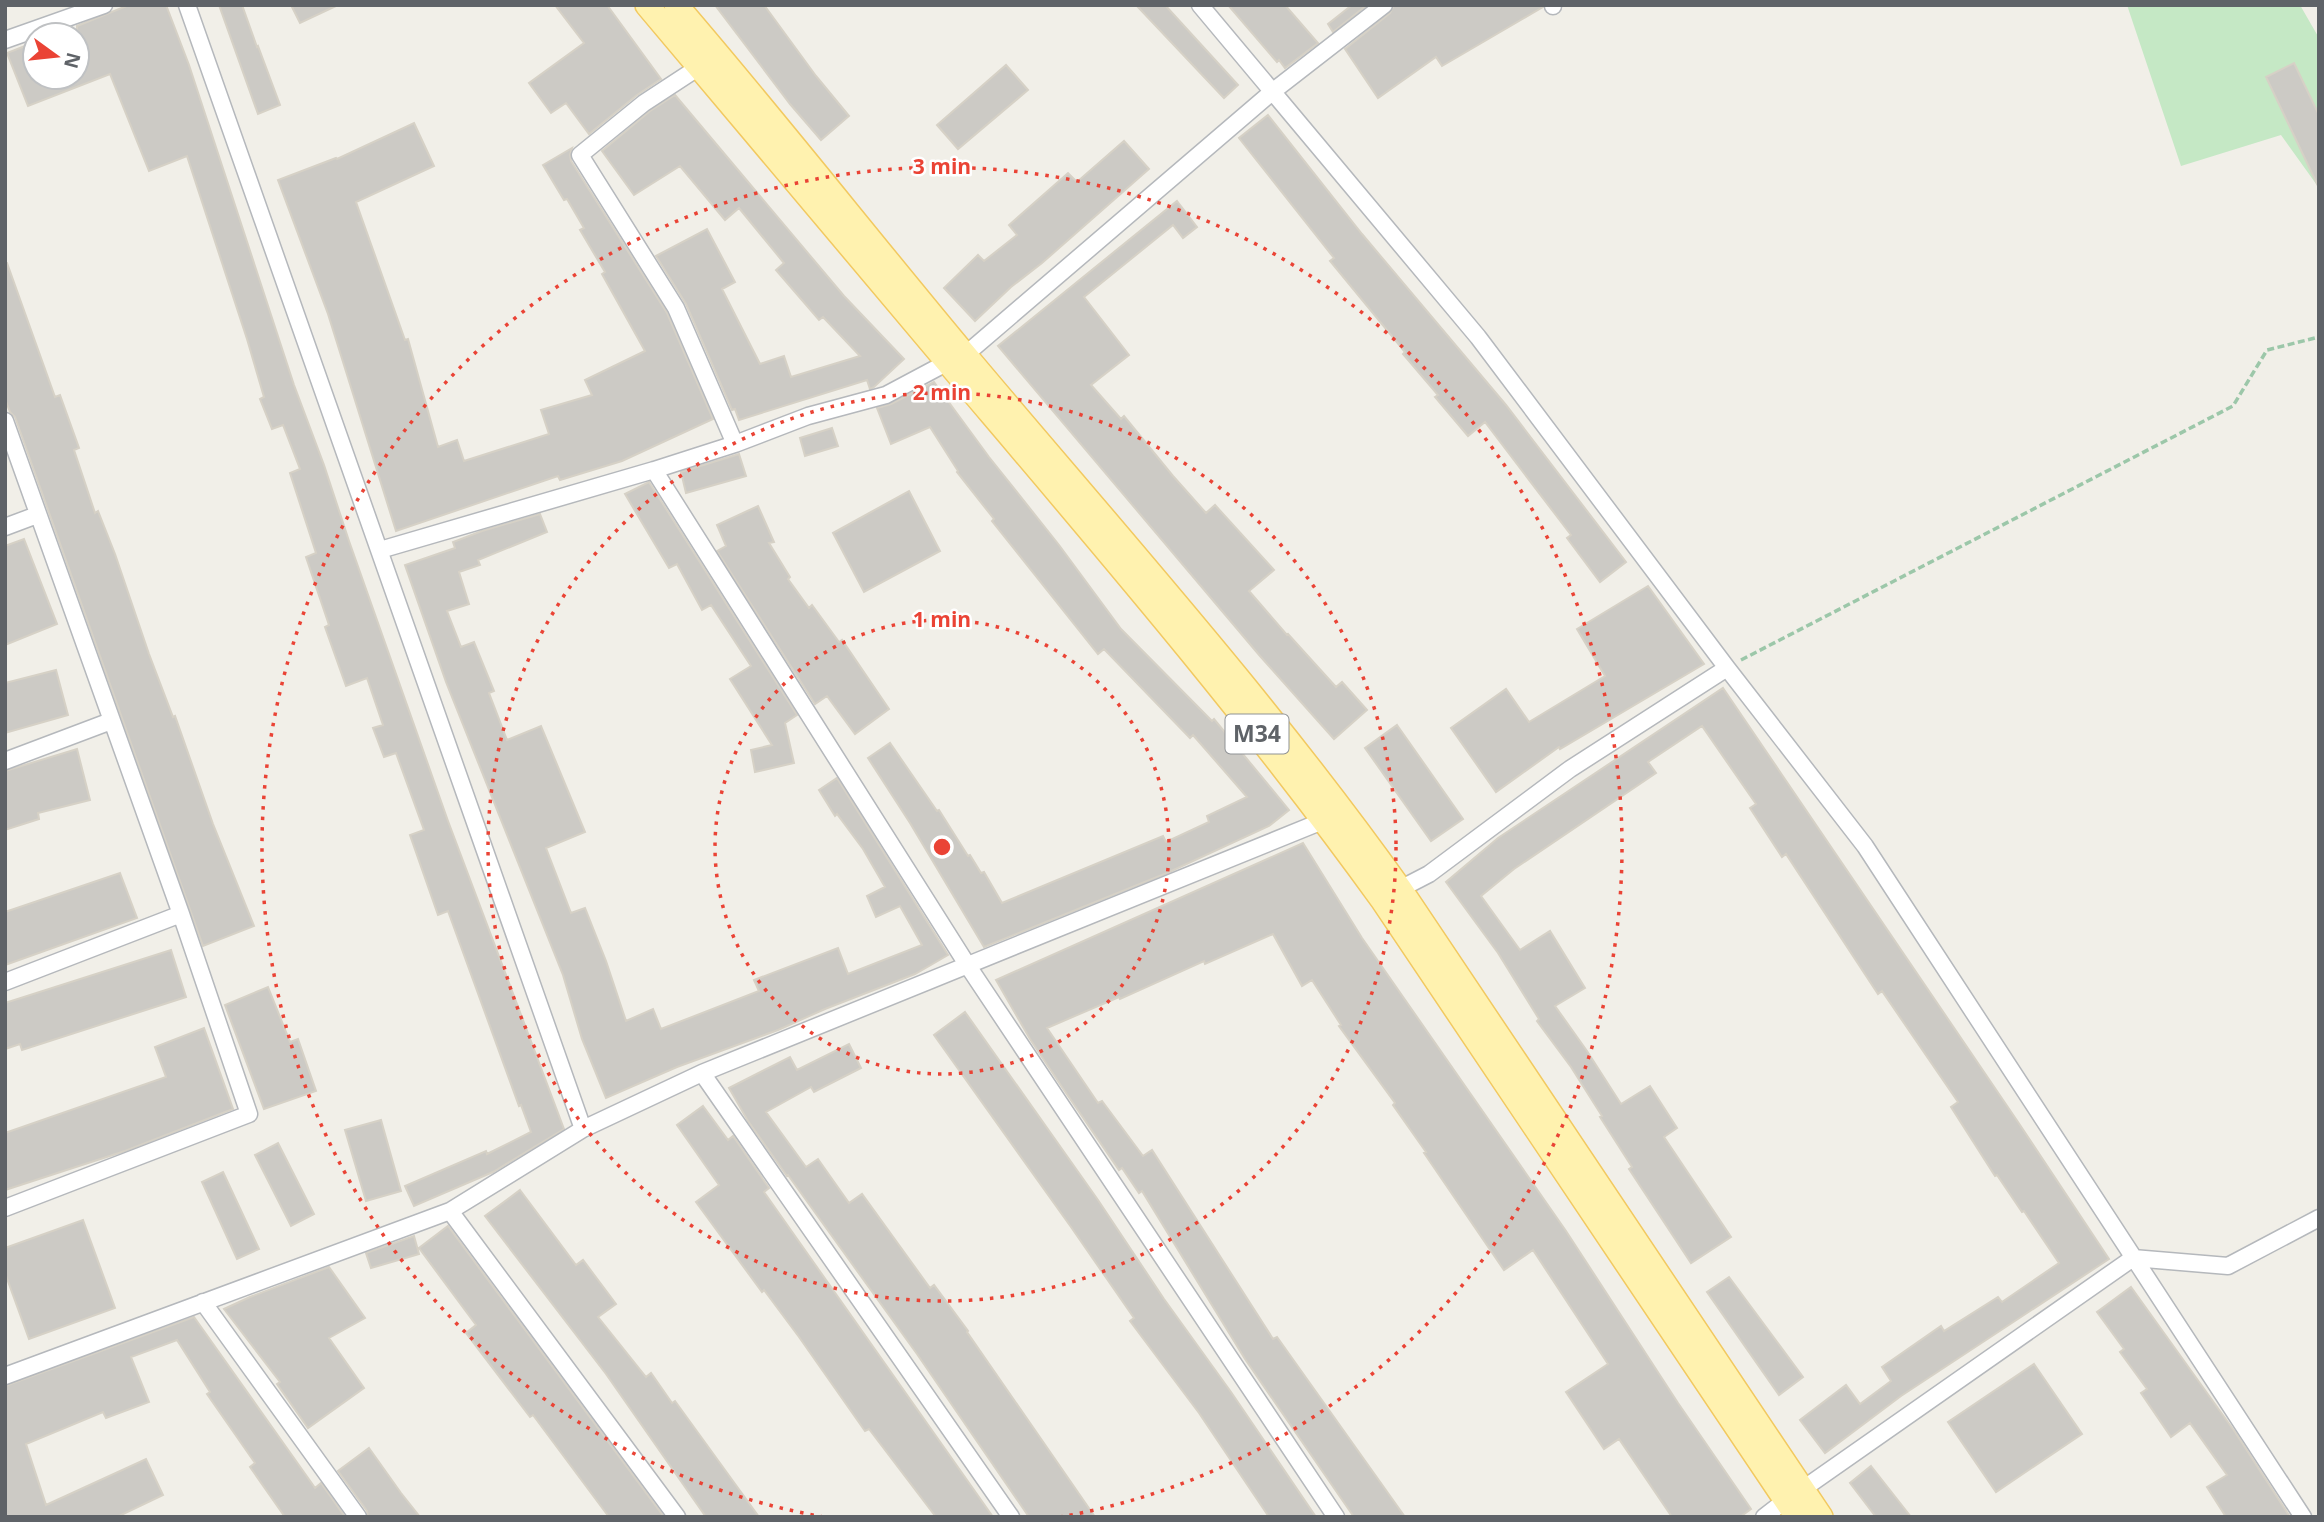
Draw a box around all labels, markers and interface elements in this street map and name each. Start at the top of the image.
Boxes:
north arrow [21,21,91,91]
text: N [58,50,87,71]
text: 3 min [913,152,971,180]
text: 2 min [913,378,971,406]
text: 1 min [913,605,971,633]
road number: M34 [1226,714,1288,754]
centre of rings [930,835,954,859]

